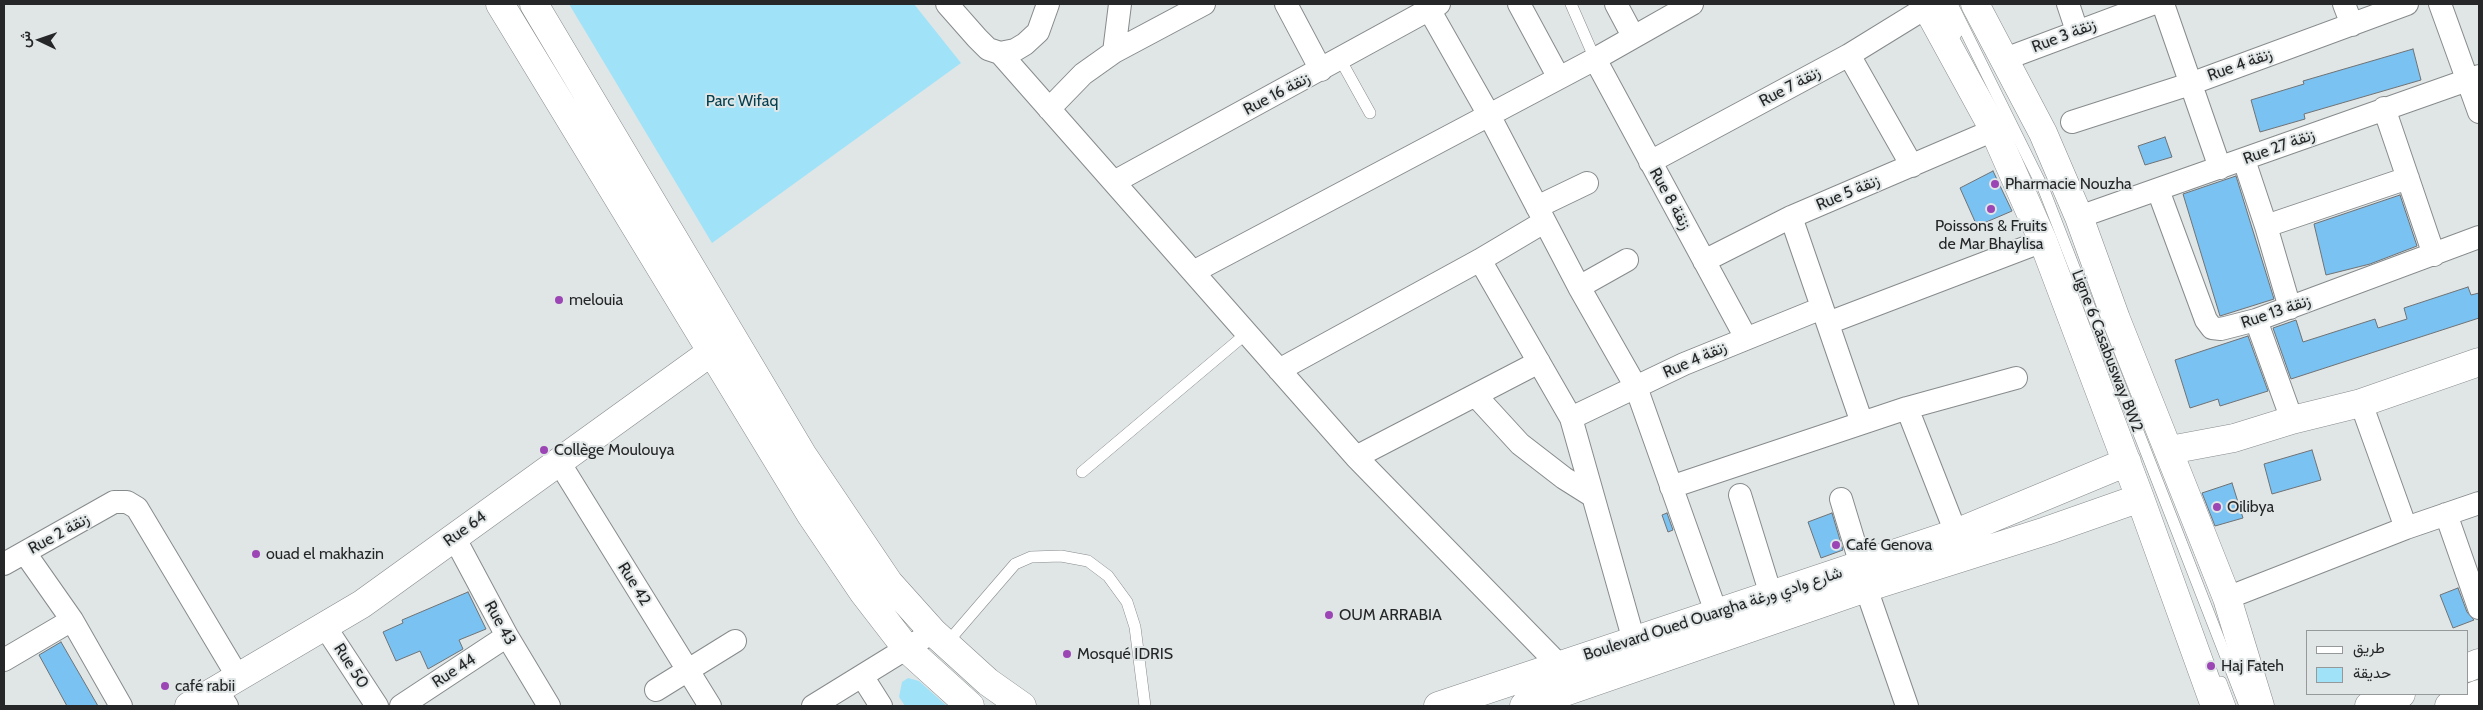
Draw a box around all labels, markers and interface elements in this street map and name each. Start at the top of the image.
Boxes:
north arrow [15,15,65,65]
street label: Rue 3 زنقة [2029,15,2099,57]
text: ش [16,30,34,48]
street label: Rue 4 زنقة [2205,44,2275,86]
street label: Rue 7 زنقة [1756,63,1824,111]
street label: Rue 16 زنقة [1240,68,1314,120]
park label: Parc Wifaq [706,91,778,111]
street label: Rue 27 زنقة [2241,125,2317,169]
street label: Rue 8 زنقة [1645,165,1695,233]
street label: Rue 5 زنقة [1813,171,1883,215]
place label: Pharmacie Nouzha [2005,174,2132,194]
marker: Pharmacie Nouzha [1989,178,2001,190]
marker: Poissons & Fruits de Mar Bhaylisa [1985,203,1997,215]
place label: Poissons & Fruits de Mar Bhaylisa [1935,216,2047,254]
street label: Ligne 6 Casabusway BW2 [2067,267,2147,435]
place label: melouia [569,290,623,310]
street label: Rue 13 زنقة [2239,291,2313,333]
marker: melouia [553,294,565,306]
street label: Rue 4 زنقة [1660,337,1730,383]
place label: Collège Moulouya [554,440,674,460]
marker: Collège Moulouya [538,444,550,456]
place label: Oilibya [2227,497,2274,517]
marker: Oilibya [2211,501,2223,513]
street label: Rue 64 [440,507,490,551]
street label: Rue 2 زنقة [25,509,93,559]
place label: Café Genova [1846,535,1932,555]
marker: Café Genova [1830,539,1842,551]
place label: ouad el makhazin [266,544,384,564]
marker: ouad el makhazin [250,548,262,560]
street label: Rue 42 [613,559,655,609]
street label: Boulevard Oued Ouargha شارع وادي ورغة [1581,563,1845,665]
street label: Rue 43 [480,598,520,648]
place label: OUM ARRABIA [1339,605,1442,625]
marker: OUM ARRABIA [1323,609,1335,621]
legend [2306,630,2468,695]
text: طريق [2353,639,2385,657]
street label: Rue 50 [329,640,373,692]
place label: Mosqué IDRIS [1077,644,1173,664]
marker: Mosqué IDRIS [1061,648,1073,660]
street label: Rue 44 [429,650,479,692]
place label: Haj Fateh [2221,656,2284,676]
marker: Haj Fateh [2205,660,2217,672]
text: حديقة [2353,664,2391,682]
place label: café rabii [175,676,235,696]
marker: café rabii [159,680,171,692]

